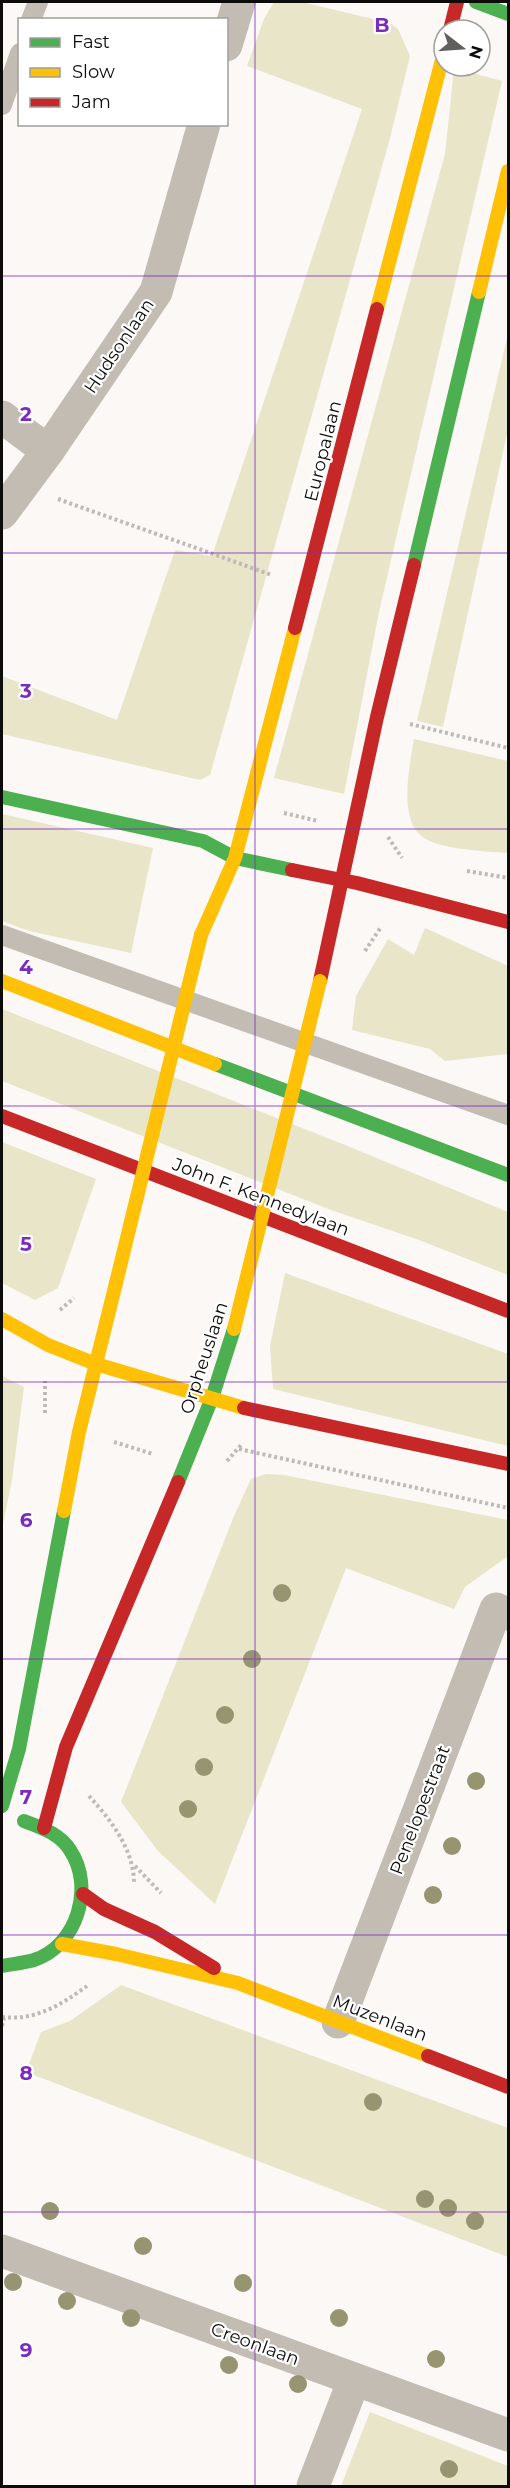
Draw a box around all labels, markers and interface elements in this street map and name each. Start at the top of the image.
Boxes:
text: B [374,13,390,37]
legend [18,18,228,126]
north arrow [432,18,492,78]
text: Fast [72,31,110,53]
text: N [465,43,487,61]
text: Slow [72,61,115,83]
text: Jam [71,91,111,113]
street label: Hudsonlaan [79,294,159,398]
street label: Europalaan [300,398,346,504]
text: 2 [20,402,32,426]
text: 3 [19,679,32,703]
text: 4 [19,955,33,979]
street label: John F. Kennedylaan [169,1153,353,1241]
text: 5 [20,1232,32,1256]
street label: Orpheuslaan [176,1299,232,1417]
text: 6 [20,1508,33,1532]
street label: Penelopestraat [385,1742,455,1878]
text: 7 [20,1785,32,1809]
street label: Muzenlaan [330,1990,430,2046]
text: 8 [19,2061,33,2085]
street label: Creonlaan [208,2318,302,2370]
text: 9 [20,2338,32,2362]

